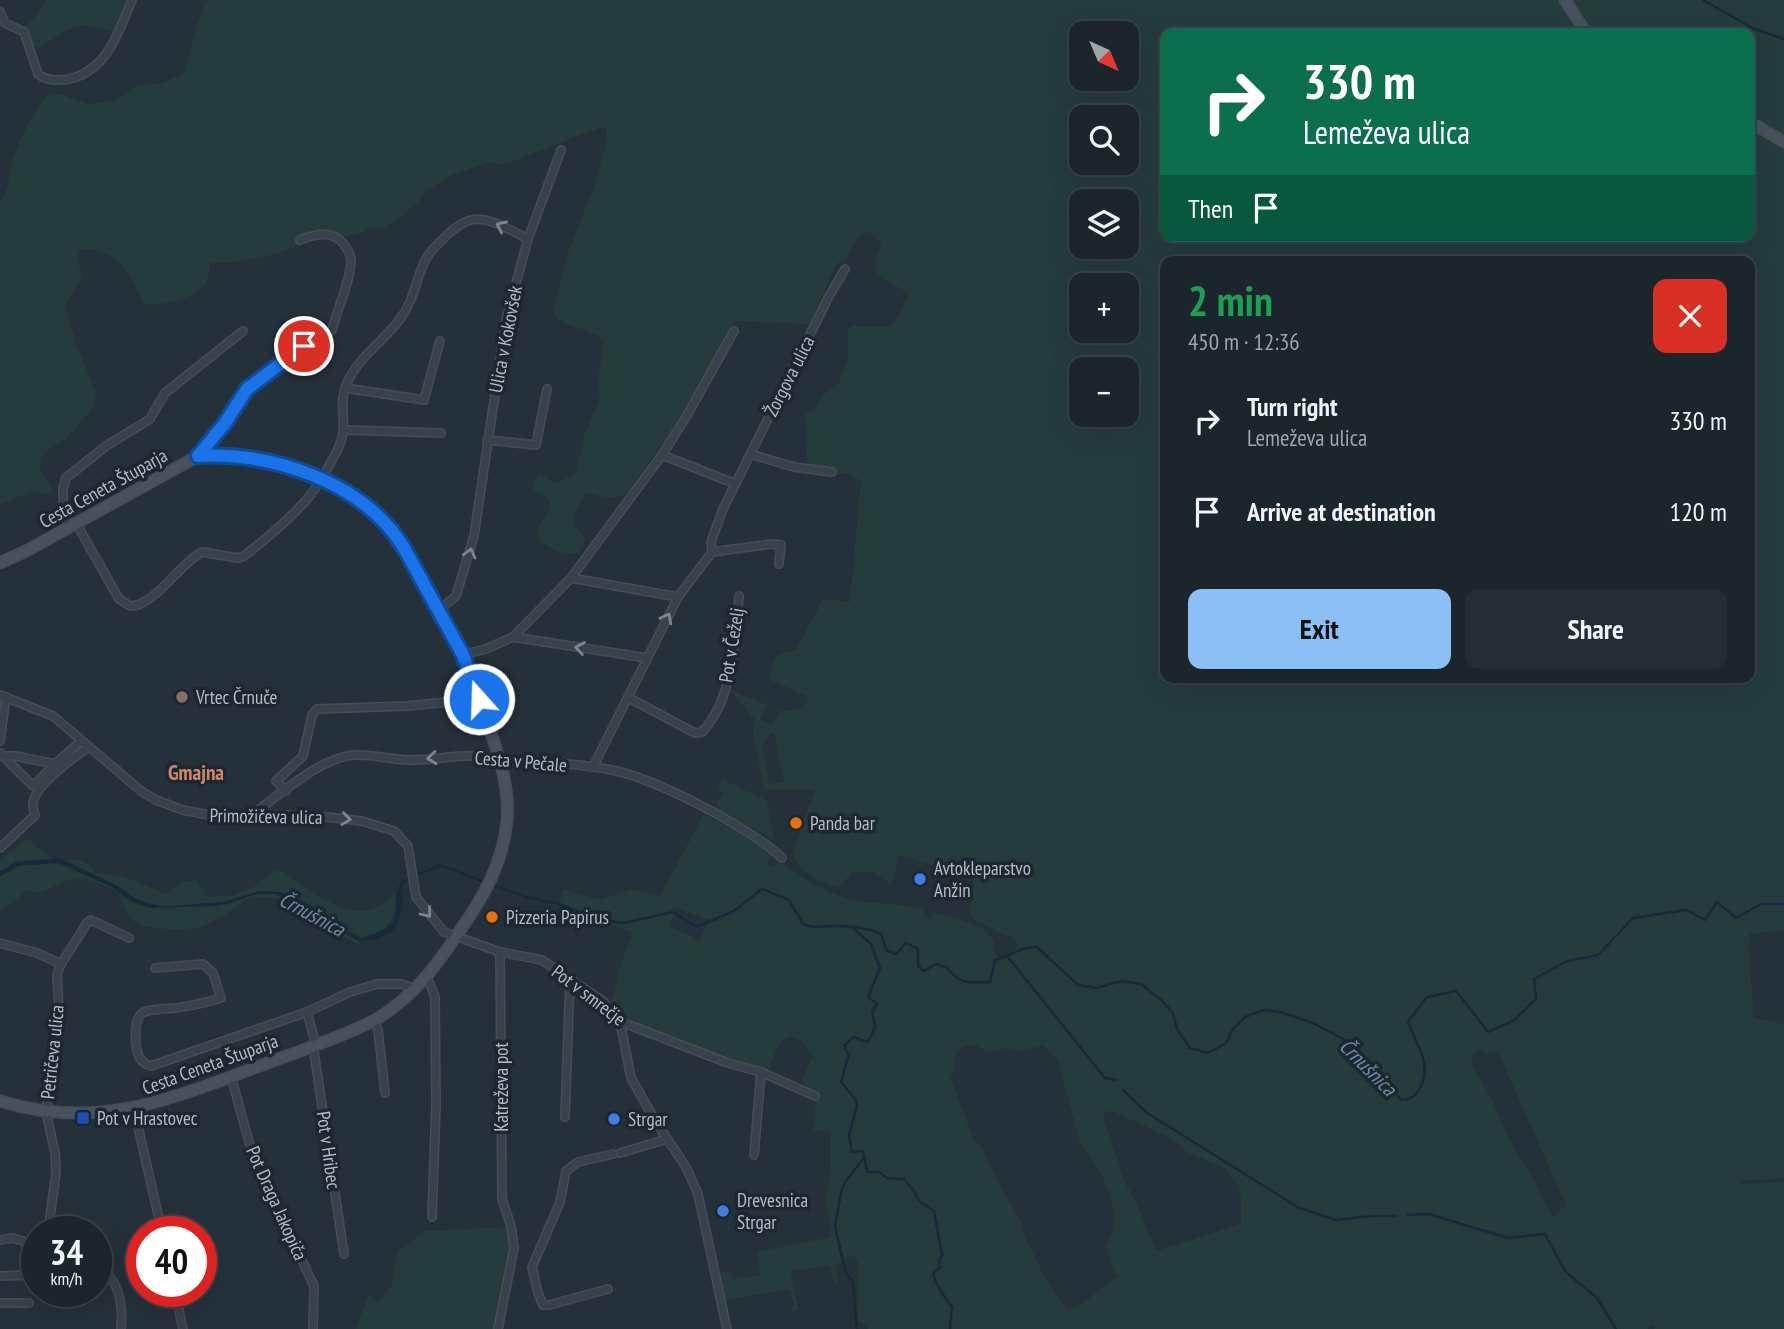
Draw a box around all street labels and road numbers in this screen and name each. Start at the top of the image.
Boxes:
street label: Ulica v Kokovšek [483,283,527,395]
street label: Žorgova ulica [758,332,820,420]
street label: Cesta Ceneta Štuparja [35,443,171,533]
street label: Pot v Čeželj [713,606,749,684]
street label: Cesta v Pečale [474,745,568,777]
street label: Primožičeva ulica [209,803,323,829]
street label: Pot v smrečje [547,959,631,1031]
street label: Petričeva ulica [35,1004,69,1100]
street label: Cesta Ceneta Štuparja [139,1028,281,1100]
street label: Katreževa pot [489,1041,513,1132]
street label: Pot v Hribec [312,1109,346,1191]
street label: Pot Draga Jakopiča [241,1142,313,1264]

